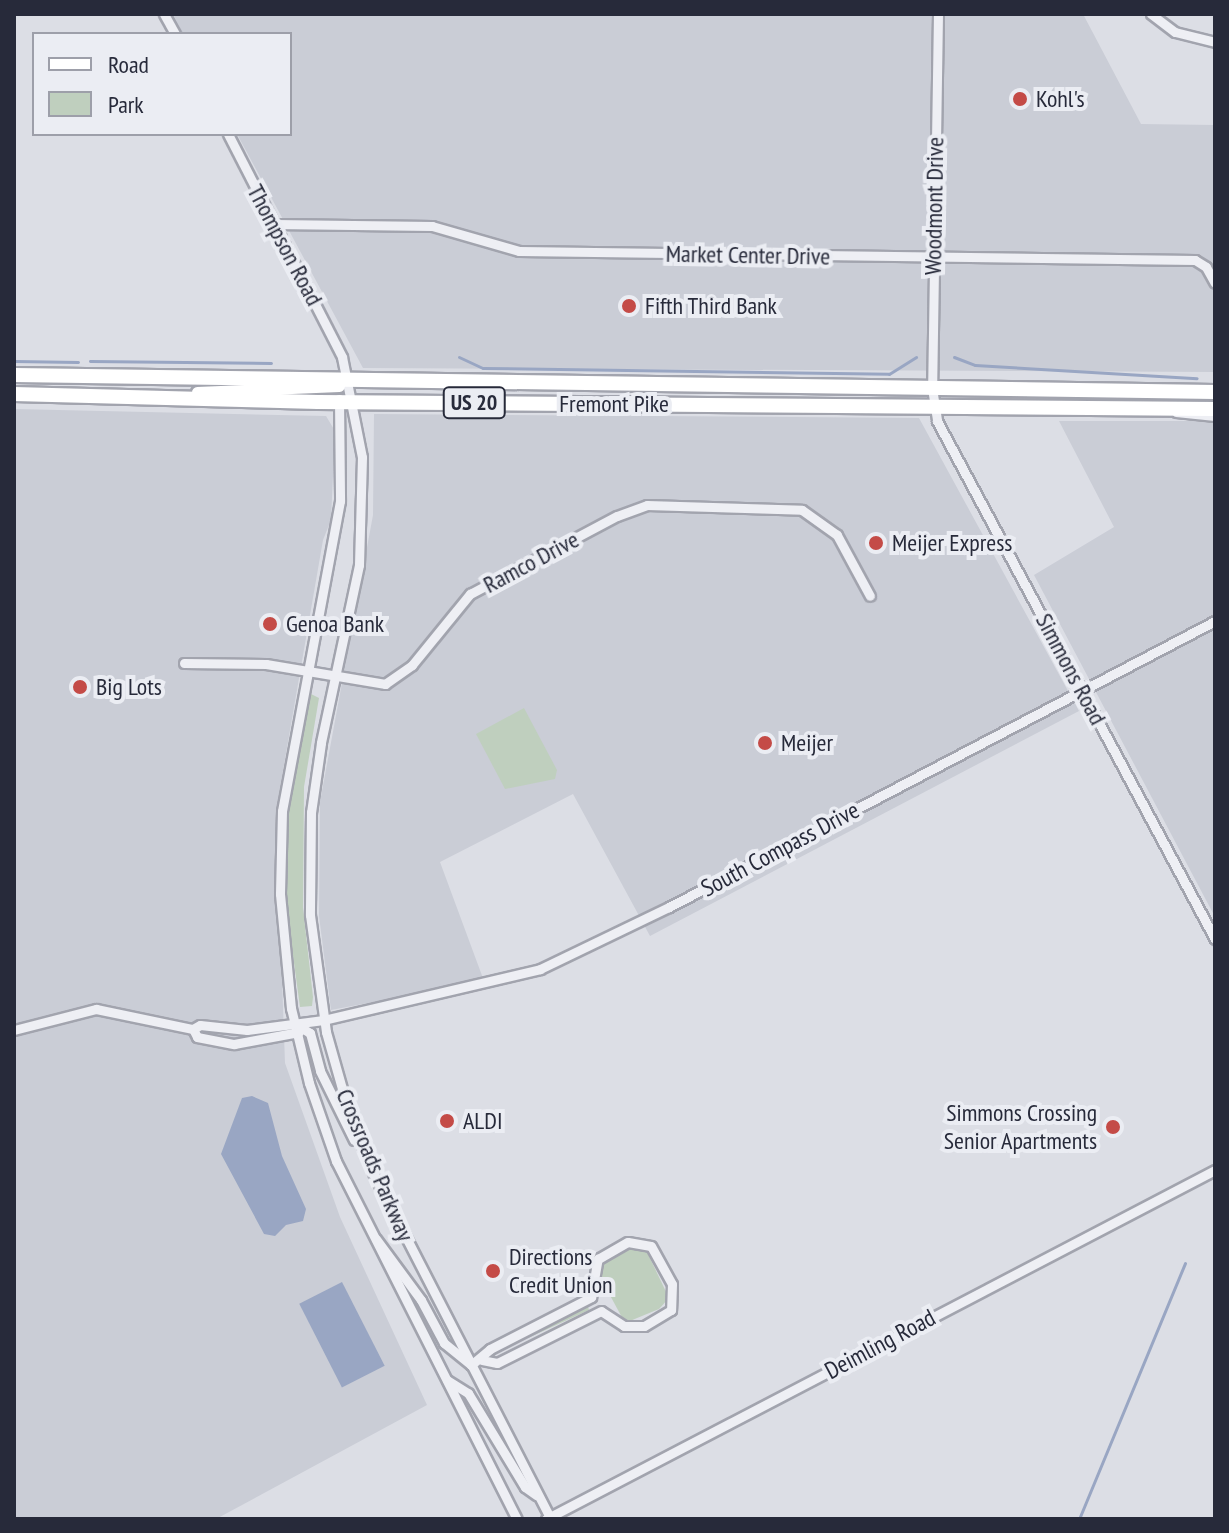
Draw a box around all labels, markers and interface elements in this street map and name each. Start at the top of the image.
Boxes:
legend [32,32,292,136]
text: Road [108,49,149,80]
place label: Kohl's [1036,85,1085,113]
text: Park [108,89,144,120]
marker: Kohl's [1011,90,1029,108]
street label: Woodmont Drive [918,137,950,275]
street label: Thompson Road [241,180,329,310]
street label: Market Center Drive [666,239,830,271]
place label: Fifth Third Bank [645,292,778,320]
marker: Fifth Third Bank [620,297,638,315]
road number: US 20 [442,385,506,421]
street label: Fremont Pike [559,390,669,418]
street label: Ramco Drive [478,525,584,599]
place label: Meijer Express [892,529,1012,557]
marker: Meijer Express [867,534,885,552]
street label: Simmons Road [1030,608,1112,730]
place label: Genoa Bank [286,610,384,638]
marker: Genoa Bank [261,615,279,633]
place label: Big Lots [96,673,162,701]
marker: Big Lots [71,678,89,696]
place label: Meijer [781,729,833,757]
marker: Meijer [756,734,774,752]
street label: South Compass Drive [696,795,864,903]
street label: Crossroads Parkway [330,1085,420,1245]
place label: Simmons Crossing Senior Apartments [943,1099,1097,1155]
place label: ALDI [463,1107,503,1135]
marker: ALDI [438,1112,456,1130]
marker: Simmons Crossing Senior Apartments [1104,1118,1122,1136]
place label: Directions Credit Union [509,1243,613,1299]
marker: Directions Credit Union [484,1262,502,1280]
street label: Deimling Road [820,1303,940,1385]

